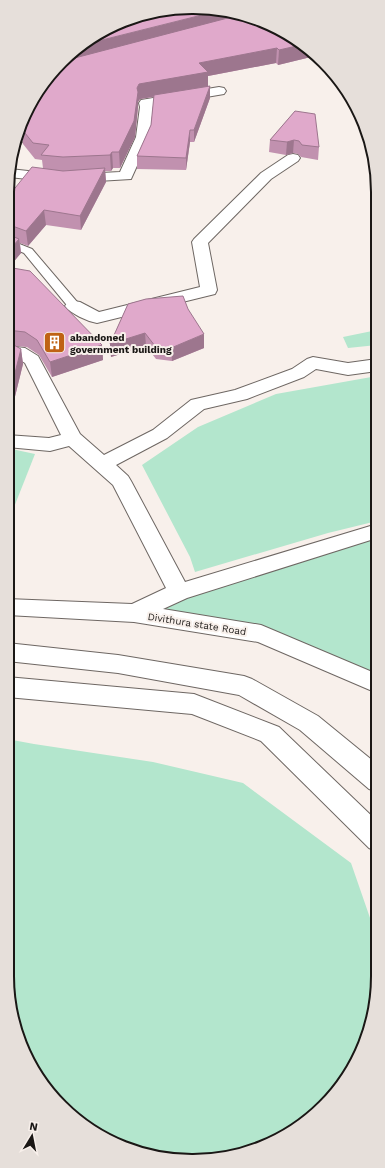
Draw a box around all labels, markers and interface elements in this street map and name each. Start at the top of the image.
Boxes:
building icon: abandoned government building [42,330,68,356]
place label: abandoned government building [70,332,172,355]
street label: Divithura state Road [147,611,247,637]
north arrow [12,1116,52,1156]
text: N [29,1120,39,1134]

